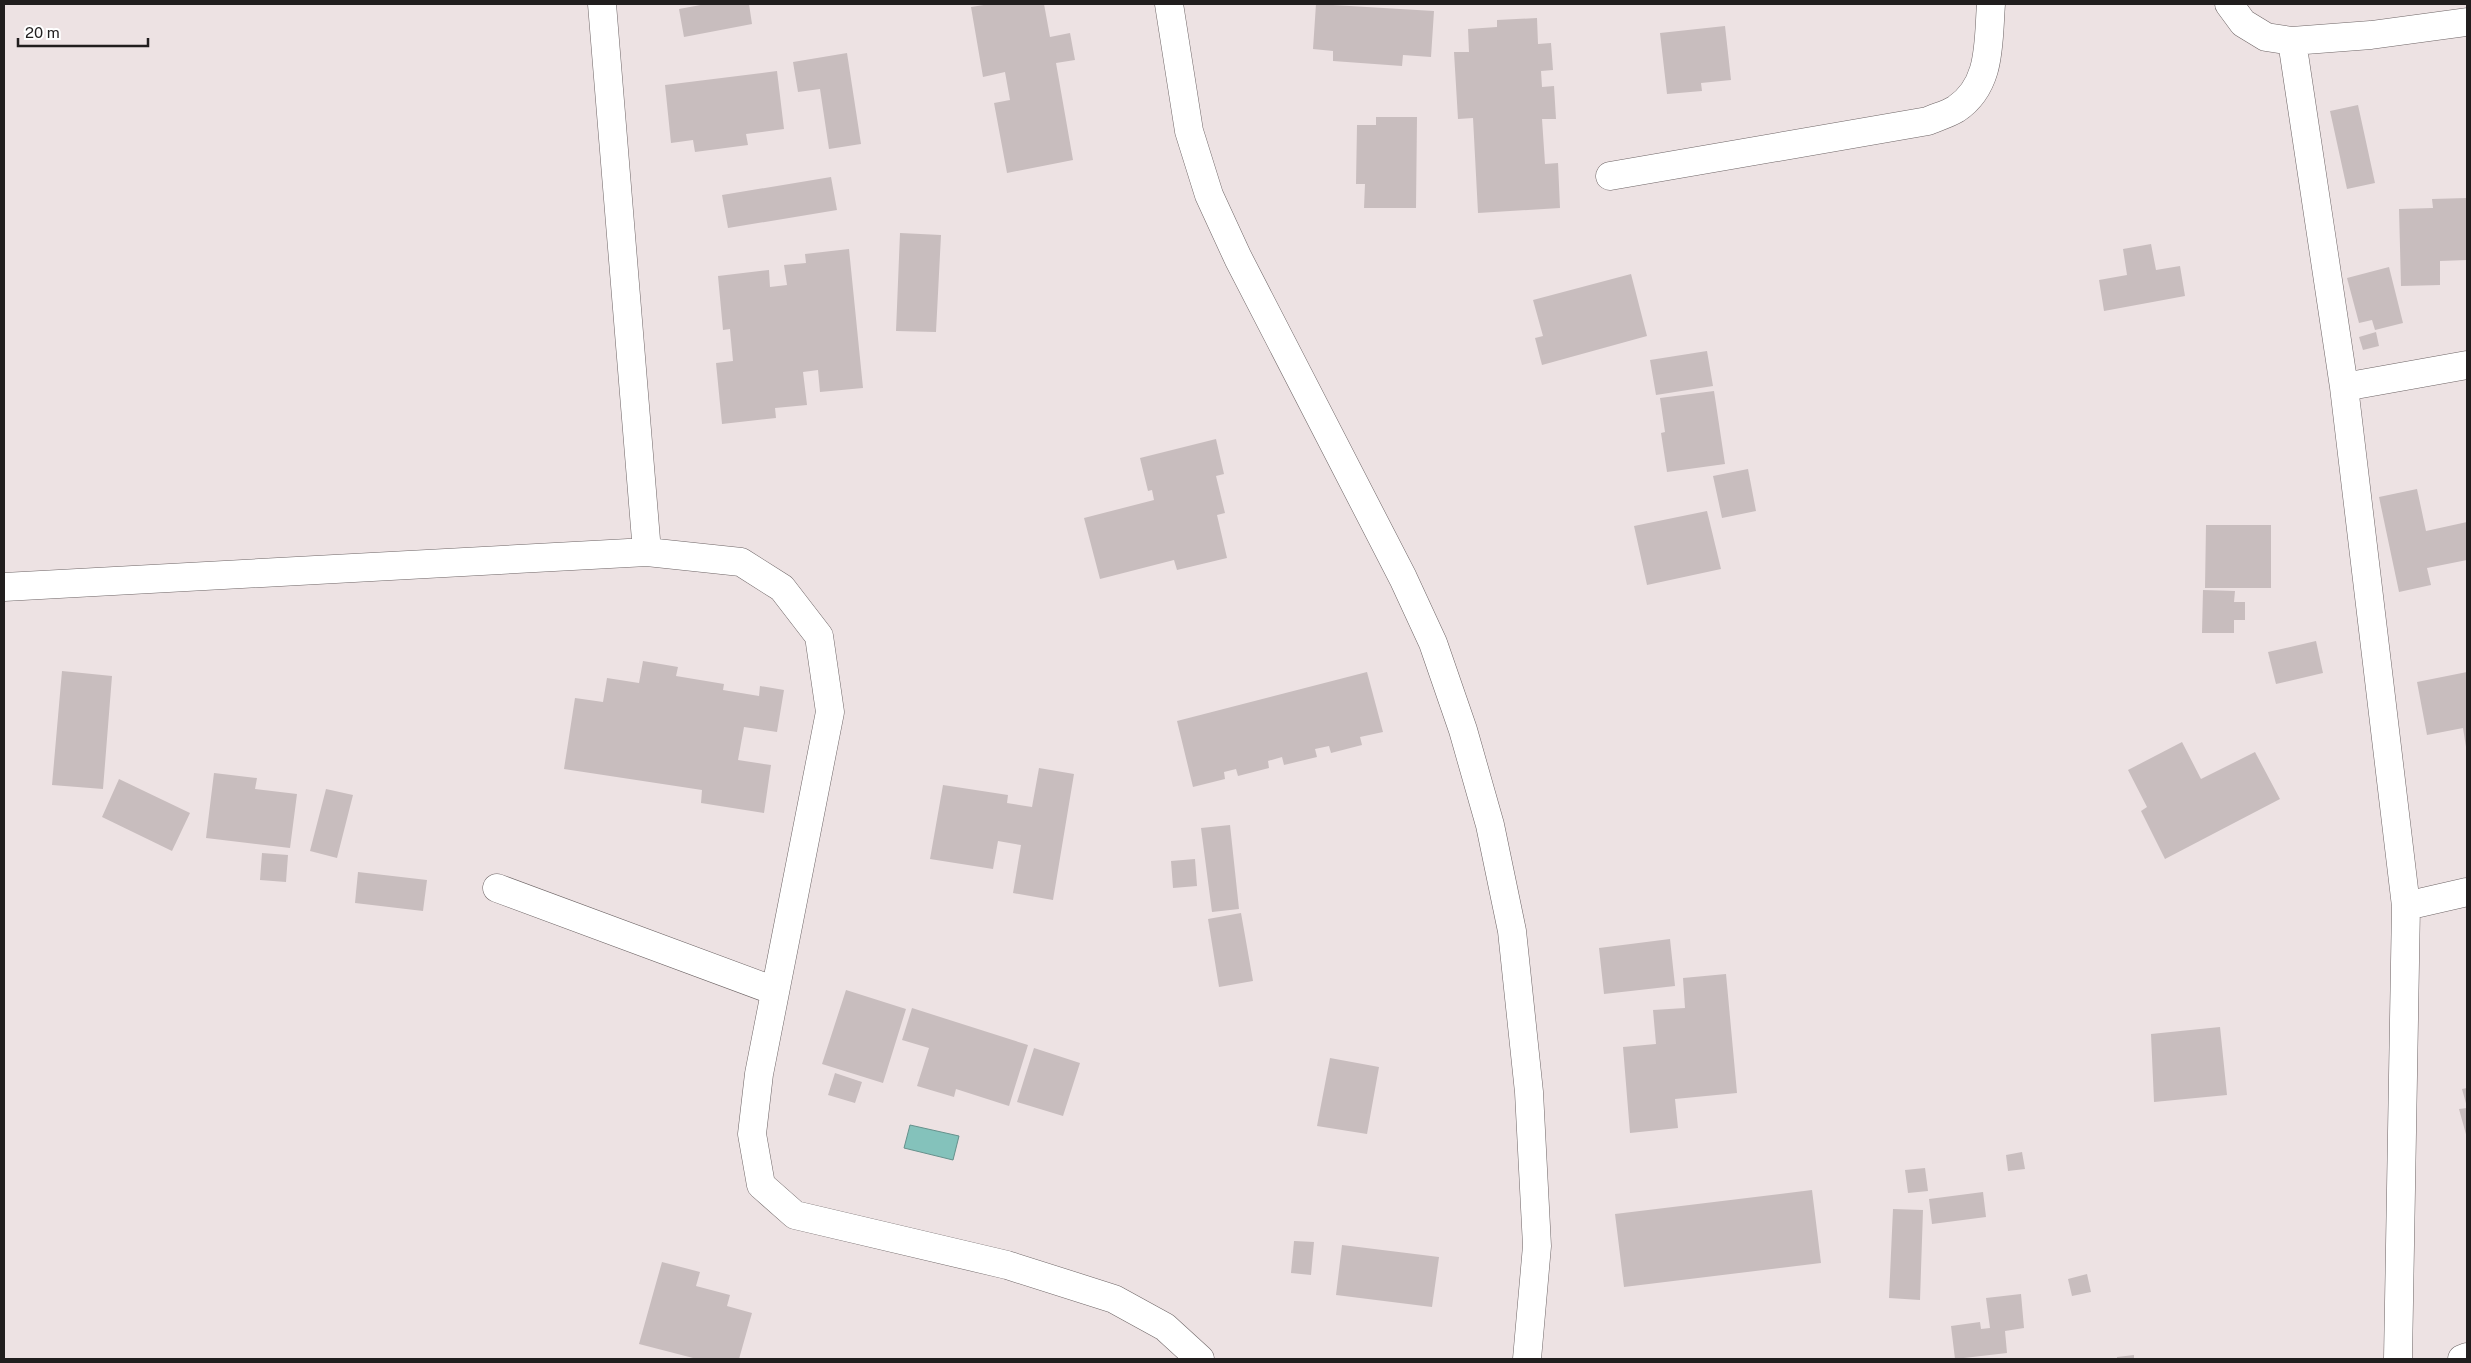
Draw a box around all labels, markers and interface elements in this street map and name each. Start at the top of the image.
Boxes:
scale bar [18,15,148,47]
text: 20 m [25,24,60,41]

